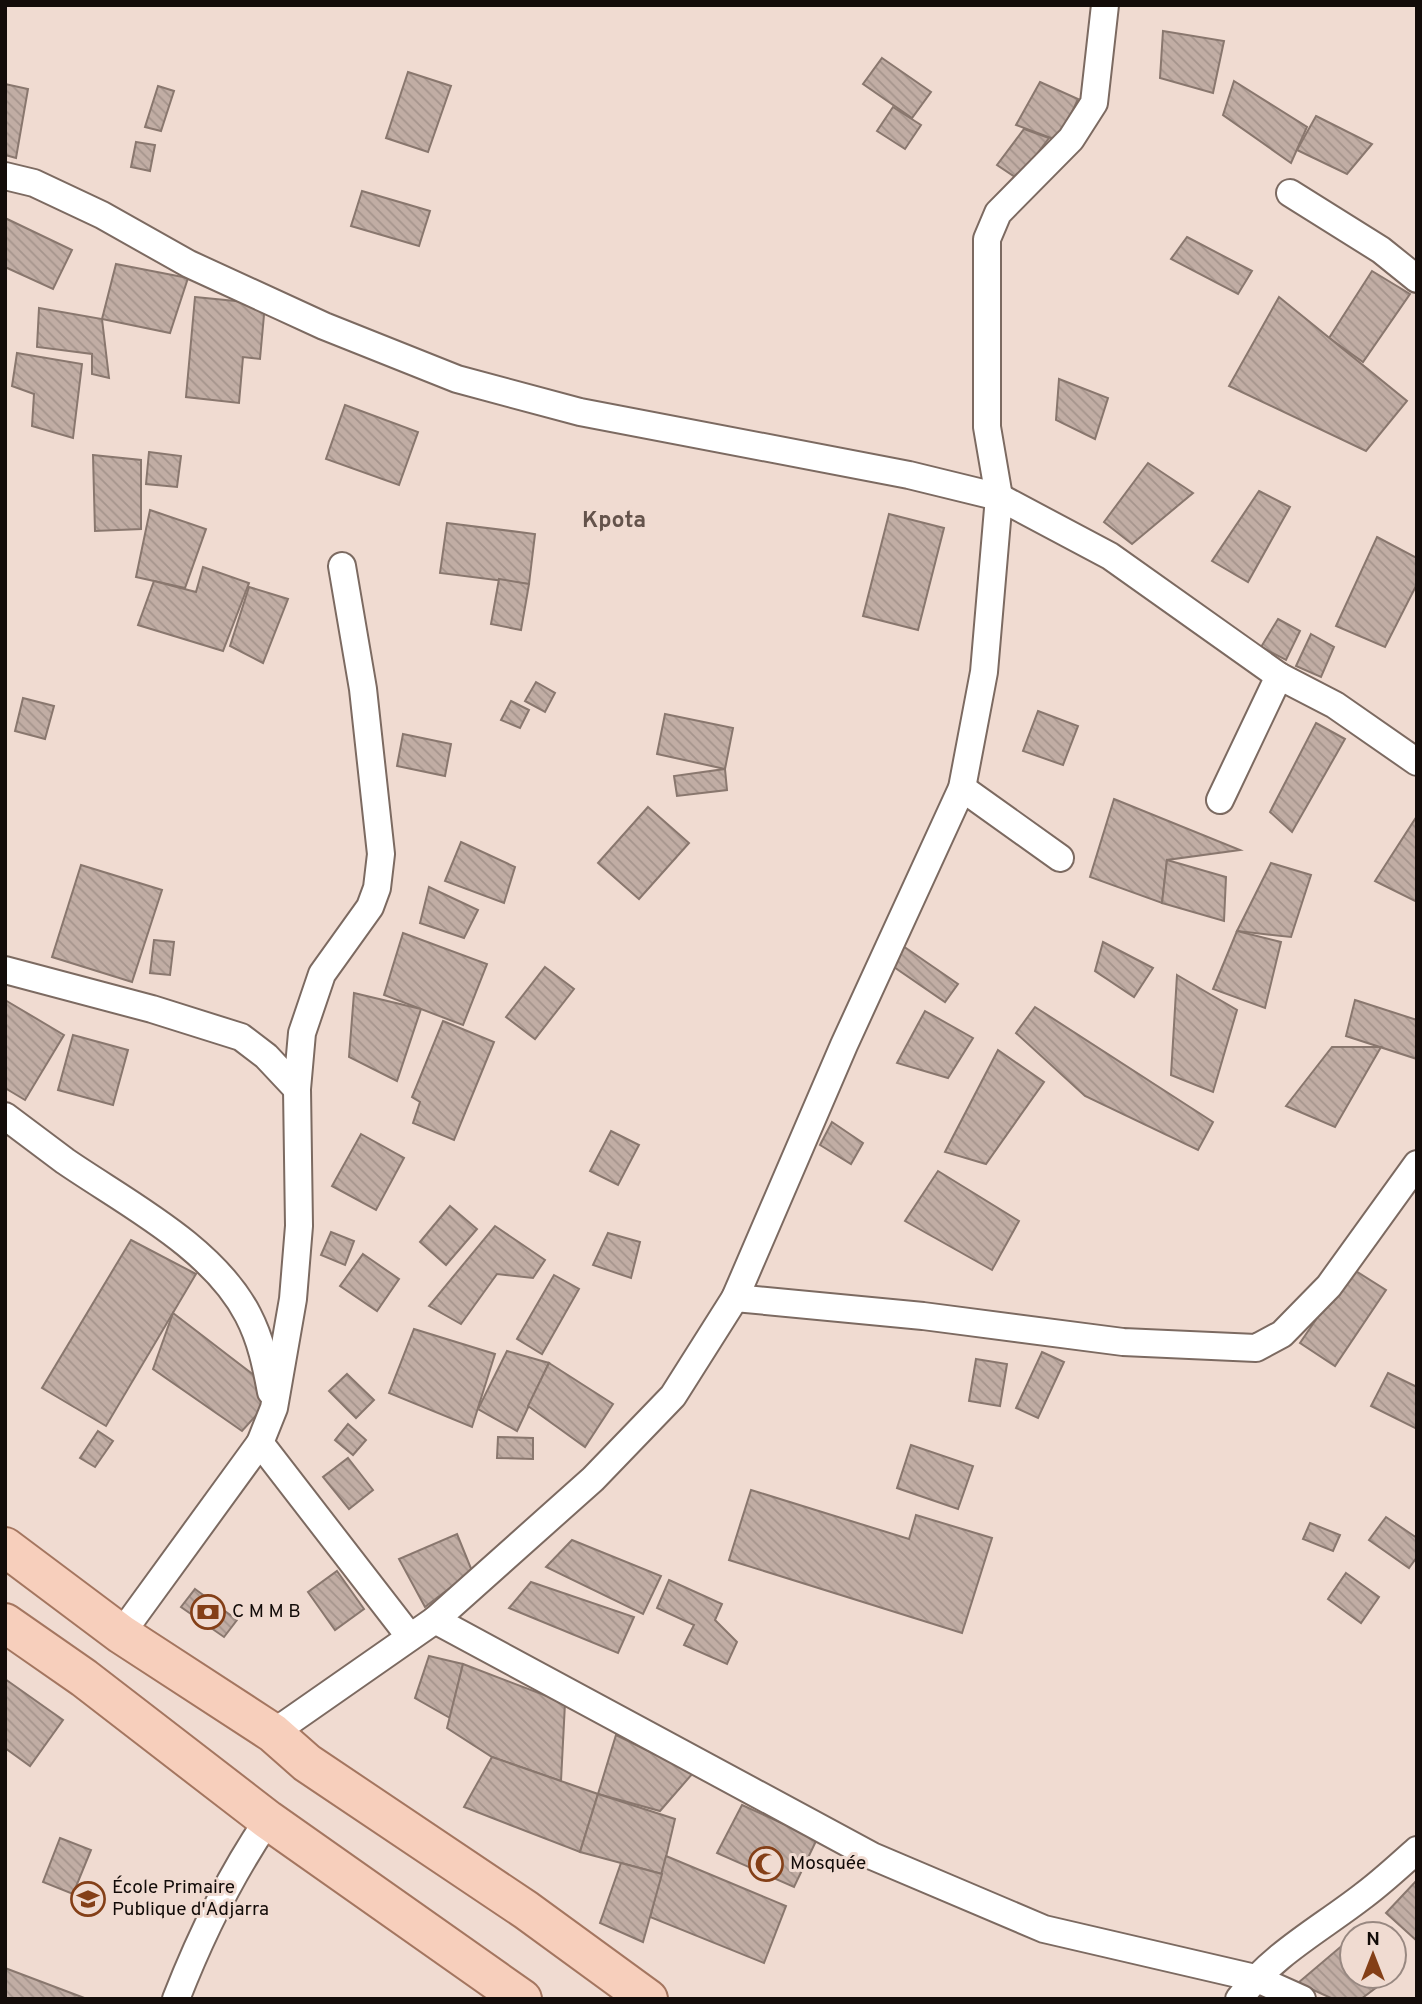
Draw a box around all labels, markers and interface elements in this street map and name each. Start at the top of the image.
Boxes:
district label: Kpota [582,507,646,536]
bank icon: C M M B [189,1593,227,1631]
place label: C M M B [232,1600,301,1624]
mosque icon: Mosquée [747,1845,785,1883]
place label: Mosquée [790,1852,866,1876]
place label: École Primaire Publique d'Adjarra [112,1875,269,1922]
school or university icon: École Primaire Publique d'Adjarra [69,1880,107,1918]
north arrow [1338,1920,1408,1990]
text: N [1366,1928,1380,1952]

